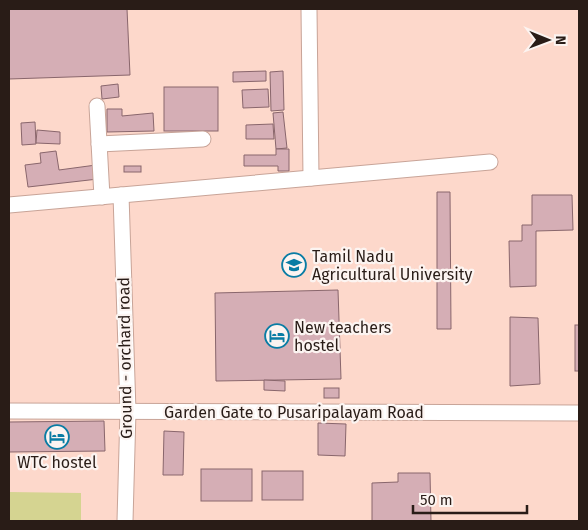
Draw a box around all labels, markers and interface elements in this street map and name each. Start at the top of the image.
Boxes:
north arrow [523,15,573,65]
text: N [552,35,569,45]
place label: Tamil Nadu Agricultural University [312,247,472,284]
school or university icon: Tamil Nadu Agricultural University [281,252,307,278]
street label: Ground - orchard road [114,277,136,439]
place label: New teachers hostel [294,318,391,355]
hotel icon: New teachers hostel [264,323,290,349]
street label: Garden Gate to Pusaripalayam Road [164,403,424,422]
hotel icon: WTC hostel [44,424,70,450]
place label: WTC hostel [17,453,97,472]
scale bar [413,482,527,514]
text: 50 m [420,491,453,509]

